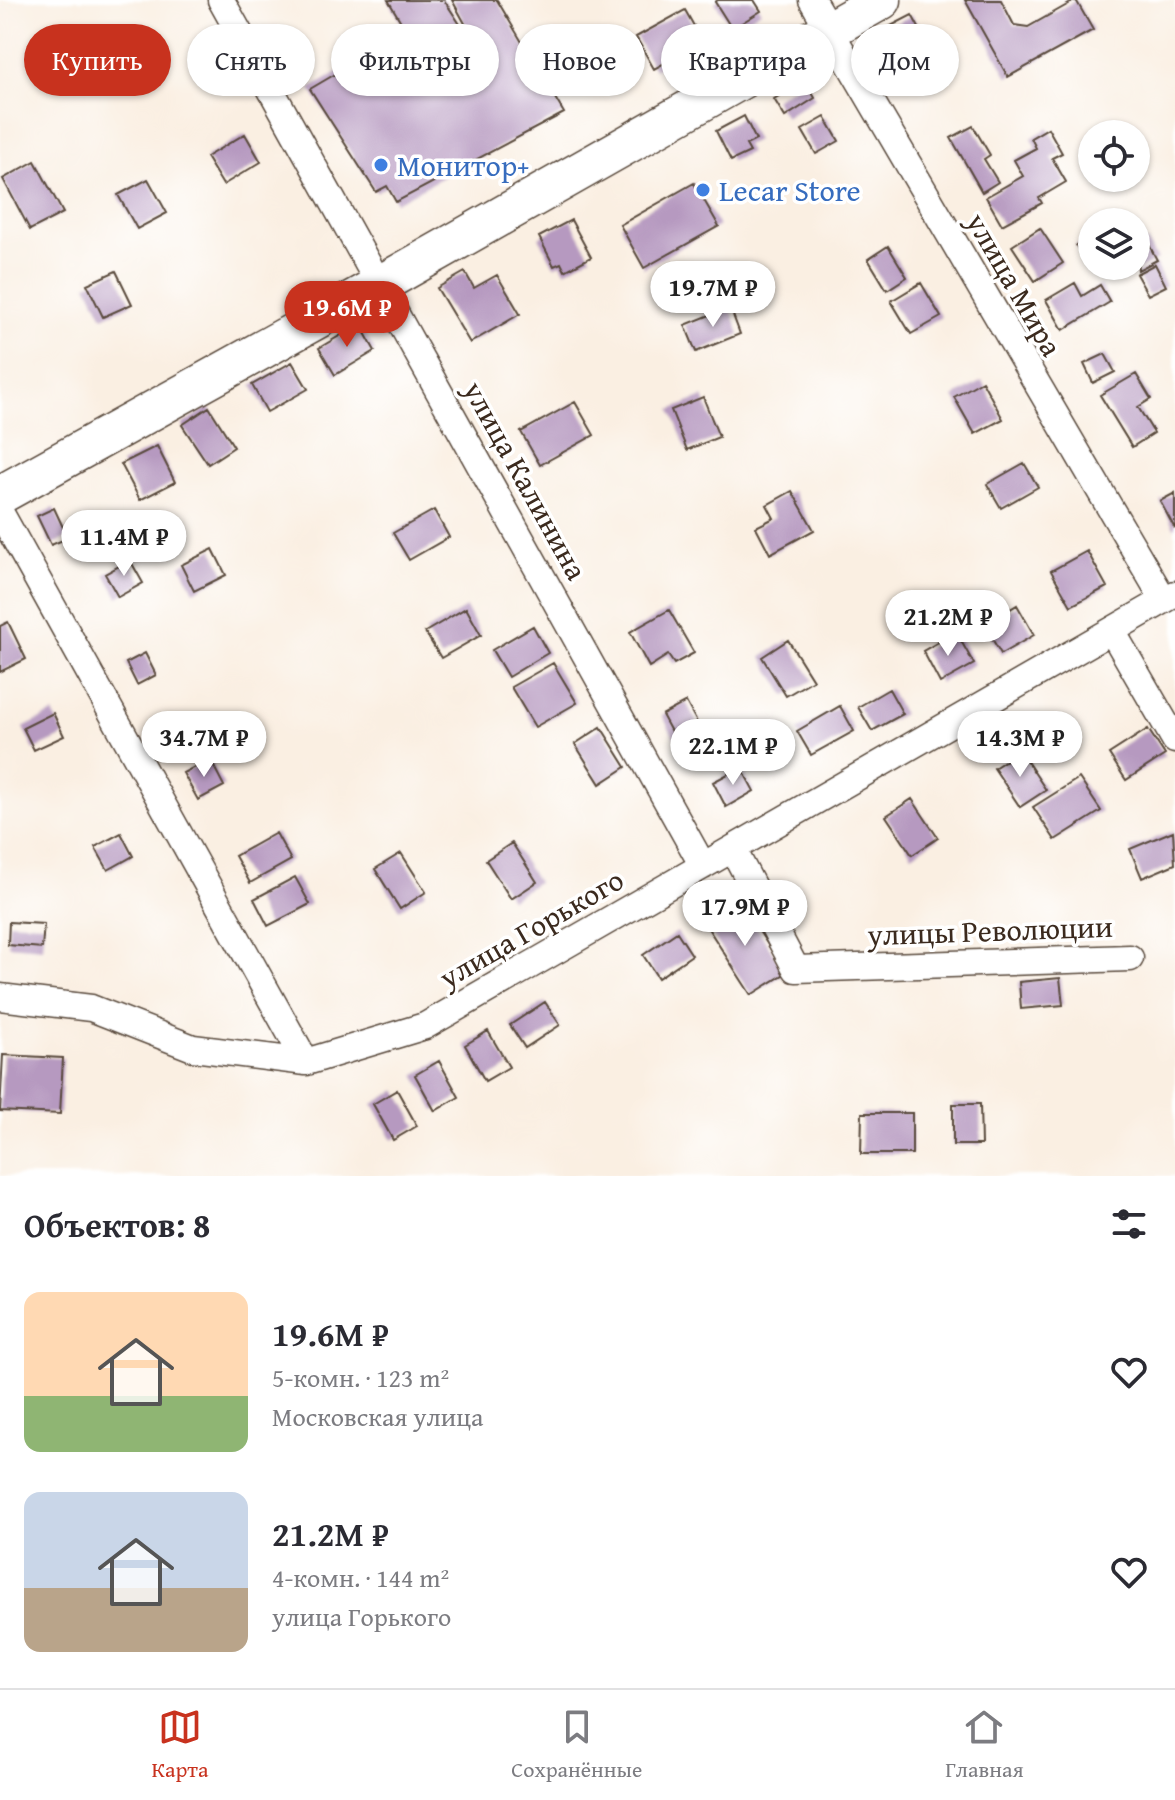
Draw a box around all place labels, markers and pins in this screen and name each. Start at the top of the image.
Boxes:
place label: Монитор+ [397,143,530,187]
marker: Монитор+ [372,156,390,174]
place label: Lecar Store [719,168,861,212]
marker: Lecar Store [694,181,712,199]
pin: 19.7M ₽ [639,261,787,329]
pin: 19.6M ₽ [273,281,421,349]
pin: 11.4M ₽ [50,510,198,578]
pin: 21.2M ₽ [874,590,1022,658]
pin: 34.7M ₽ [130,711,278,779]
pin: 14.3M ₽ [946,711,1094,779]
pin: 22.1M ₽ [659,719,807,787]
pin: 17.9M ₽ [671,880,819,948]

